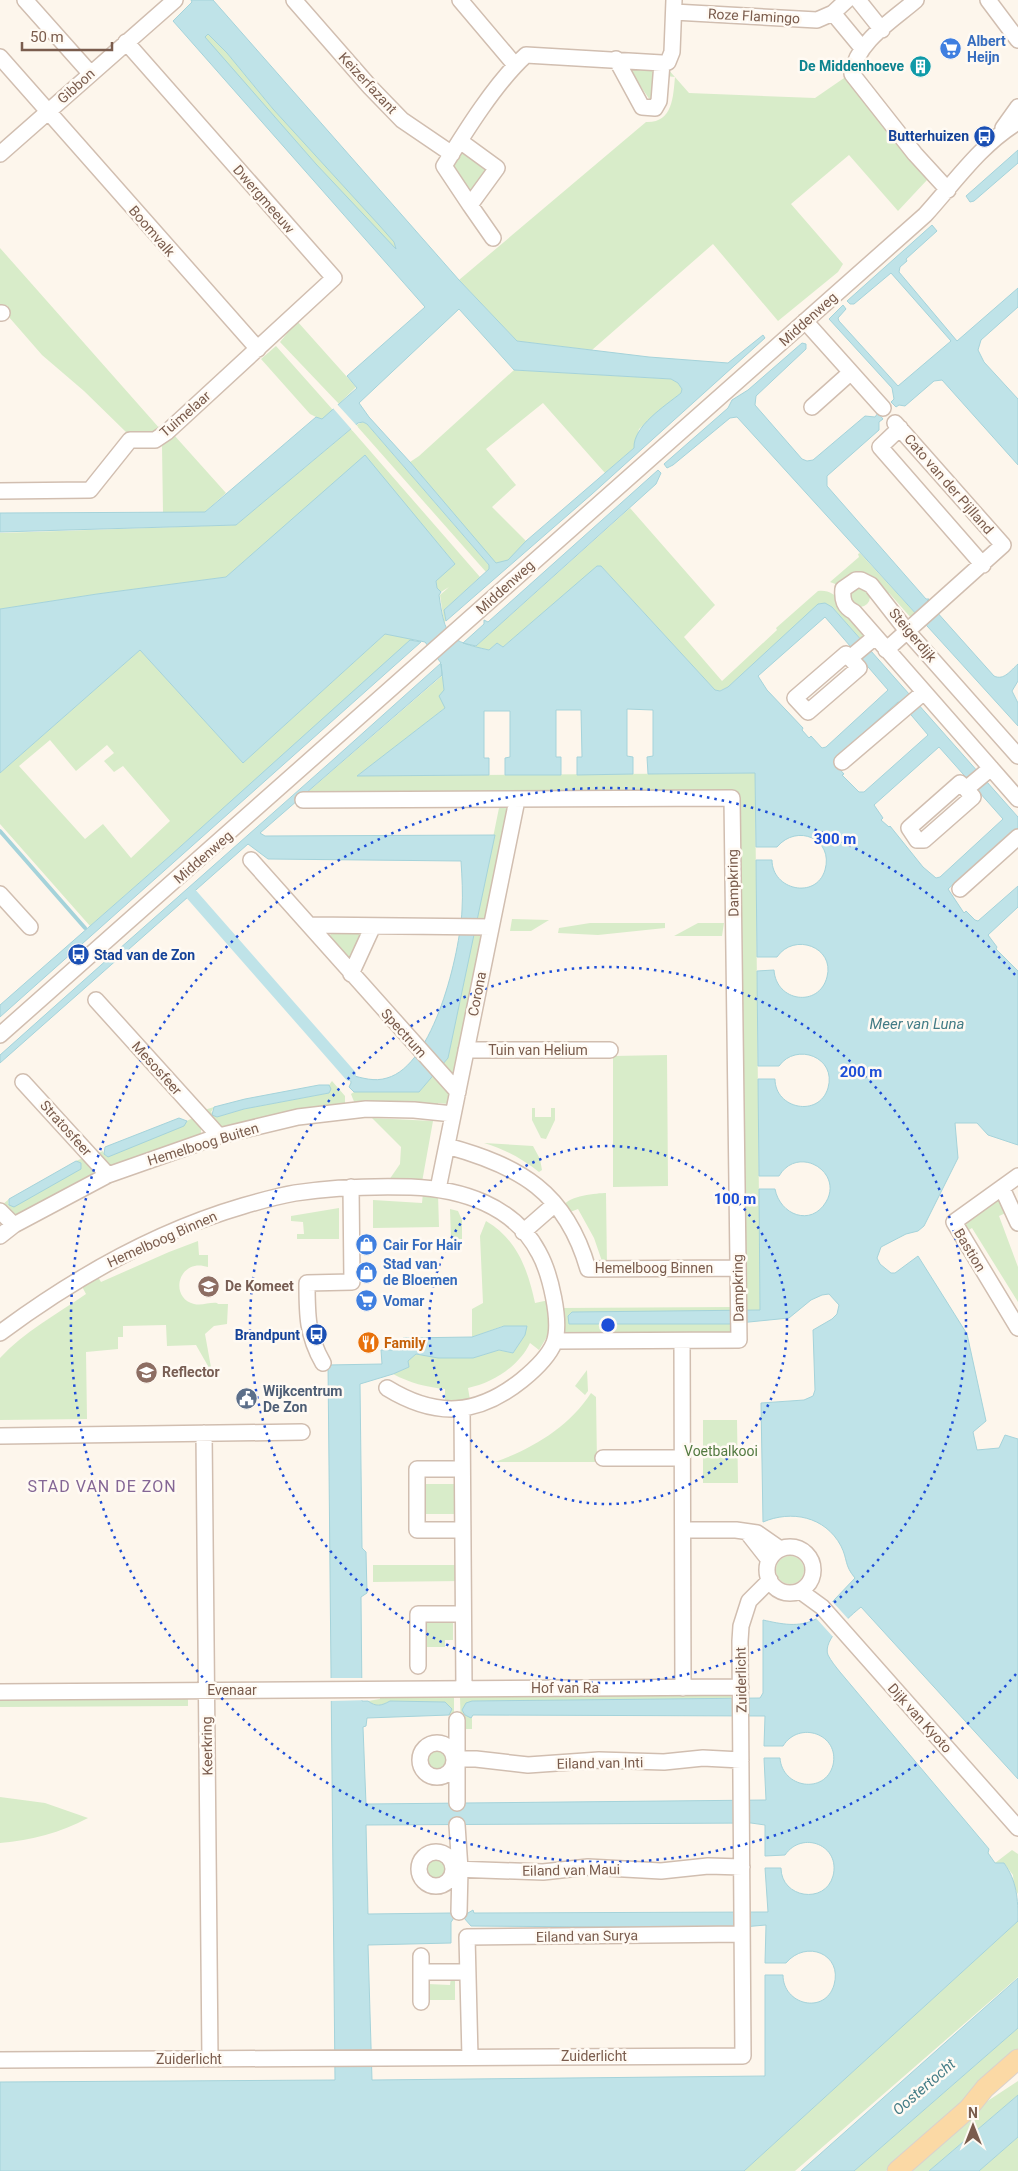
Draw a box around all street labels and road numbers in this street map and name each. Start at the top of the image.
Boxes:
street label: Roze Flamingo [708,6,800,26]
street label: Keizerfazant [336,49,401,117]
street label: Gibbon [54,65,98,107]
street label: Dwergmeeuw [230,162,298,237]
street label: Boomvalk [126,202,179,260]
street label: Middenweg [776,289,840,349]
street label: Tuimelaar [156,387,214,440]
street label: Cato van der Pijlland [901,431,997,537]
street label: Middenweg [473,557,537,617]
street label: Steigerdijk [886,605,941,666]
street label: Middenweg [170,827,236,887]
street label: Dampkring [724,849,742,917]
street label: Corona [465,970,489,1018]
street label: Spectrum [378,1005,430,1061]
street label: Mesosfeer [129,1038,185,1098]
street label: Tuin van Helium [488,1042,588,1058]
street label: Stratosfeer [37,1097,95,1159]
street label: Hemelboog Buiten [146,1119,260,1169]
street label: Hemelboog Binnen [105,1208,219,1270]
street label: Bastion [951,1226,989,1274]
street label: Dampkring [729,1254,747,1322]
street label: Hemelboog Binnen [595,1260,713,1276]
street label: Zuiderlicht [732,1647,750,1713]
street label: Hof van Ra [531,1680,599,1696]
street label: Dijk van Kyoto [885,1680,955,1756]
street label: Evenaar [207,1682,257,1698]
street label: Keerkring [198,1716,216,1776]
street label: Eiland van Inti [557,1754,643,1772]
street label: Eiland van Maui [522,1861,620,1879]
street label: Eiland van Surya [536,1927,638,1945]
street label: Zuiderlicht [561,2048,627,2064]
street label: Zuiderlicht [156,2051,222,2067]

